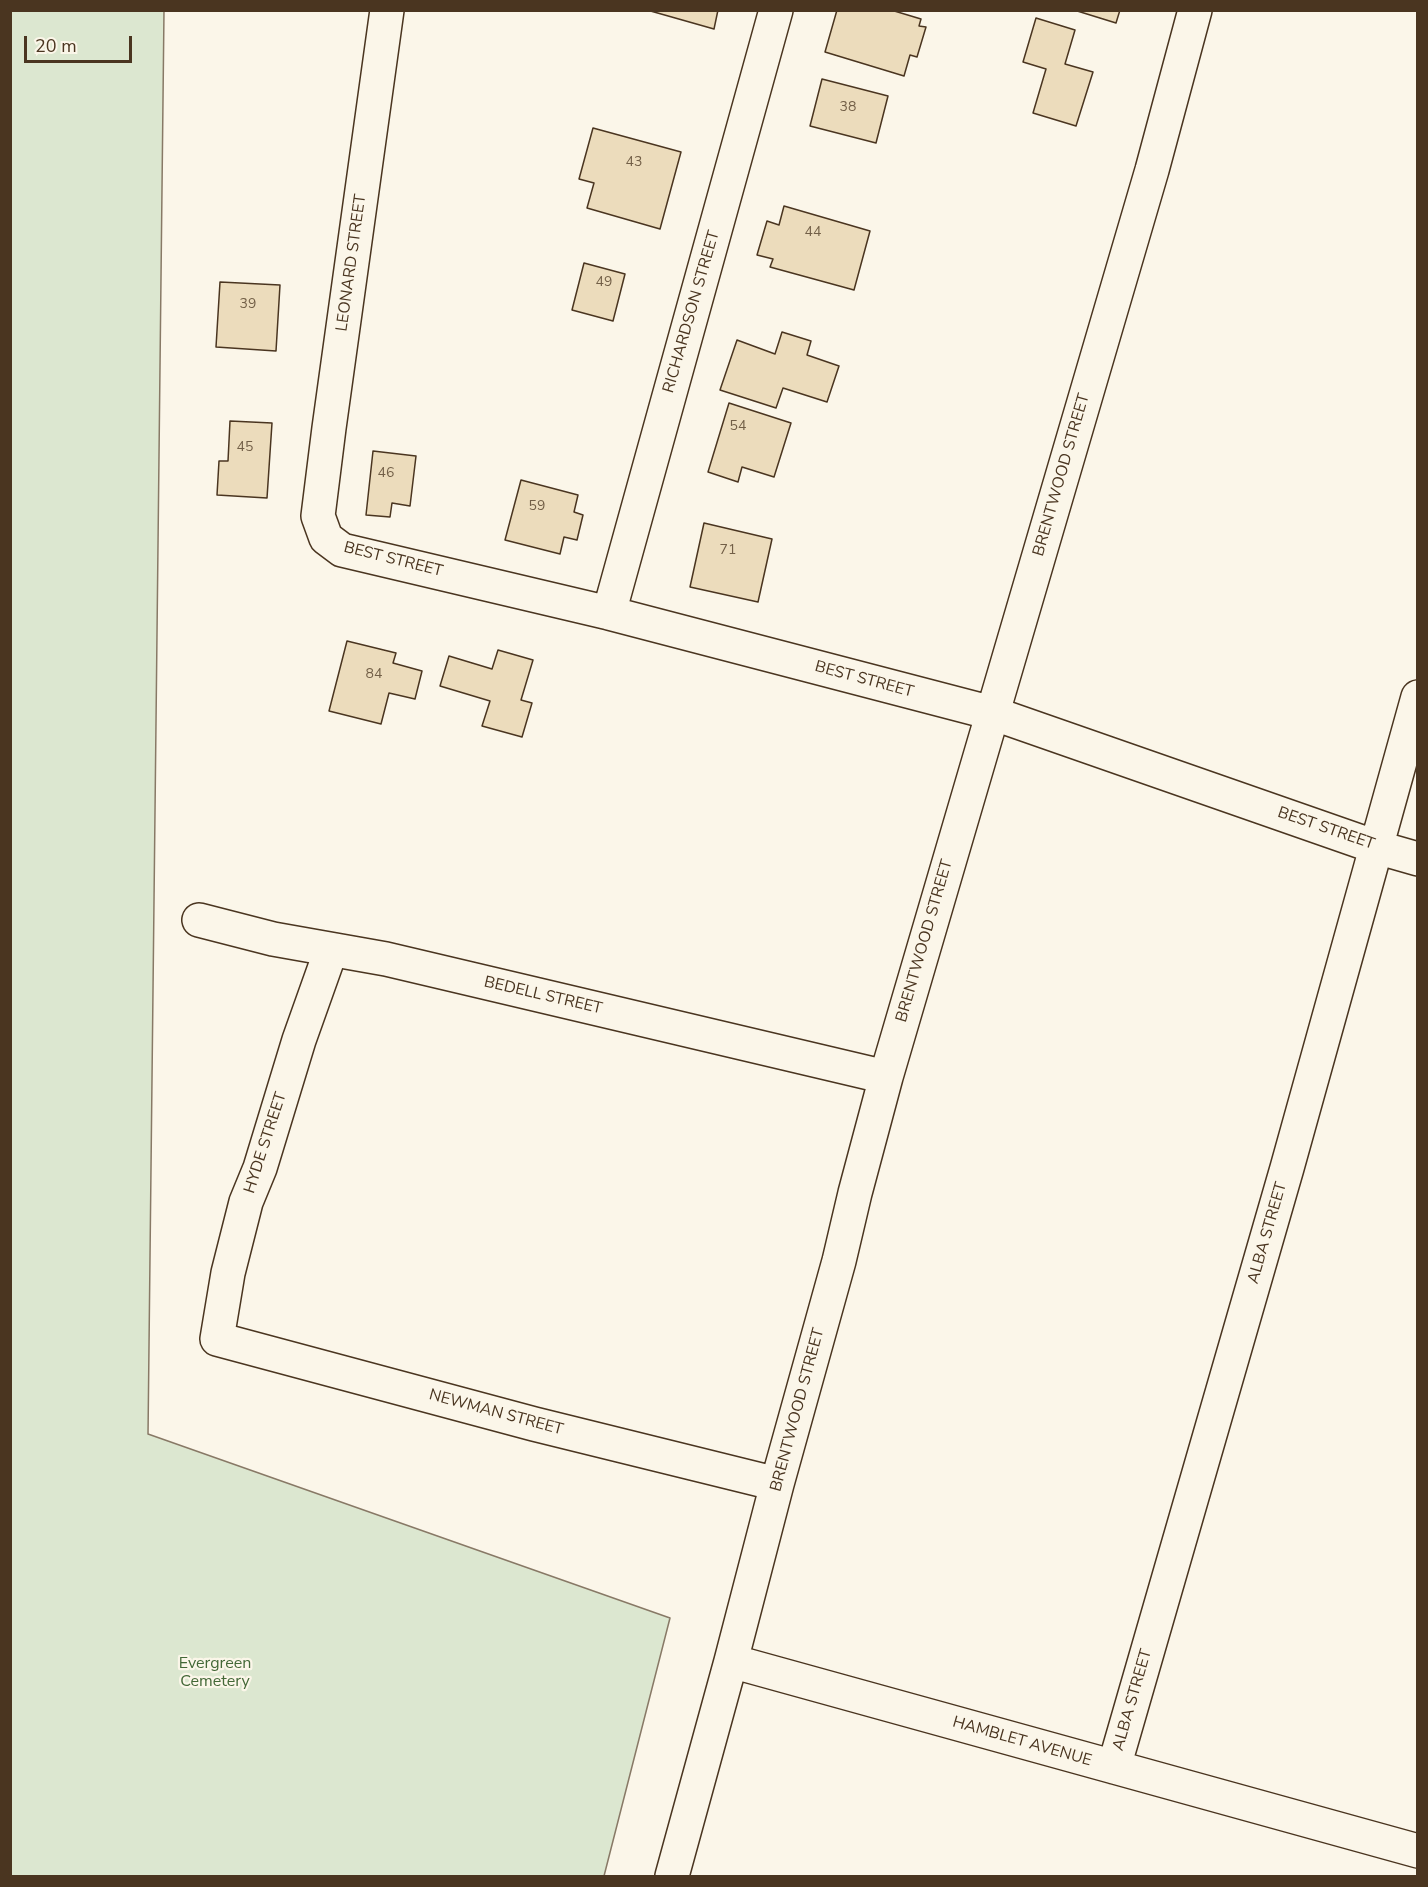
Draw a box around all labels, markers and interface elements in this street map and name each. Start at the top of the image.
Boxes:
scale bar [27,24,135,62]
text: 20 m [35,34,77,58]
house number: 38 [840,100,856,116]
house number: 43 [626,155,642,171]
street label: LEONARD STREET [333,193,371,333]
house number: 44 [805,225,821,241]
street label: RICHARDSON STREET [660,229,724,395]
house number: 49 [596,275,612,291]
house number: 39 [240,297,256,313]
street label: BRENTWOOD STREET [1030,391,1094,559]
house number: 54 [730,419,746,435]
house number: 45 [237,440,253,456]
house number: 46 [378,466,394,482]
house number: 59 [529,499,545,515]
street label: BEST STREET [342,538,444,582]
house number: 71 [720,543,736,559]
street label: BEST STREET [813,658,915,702]
house number: 84 [366,667,382,683]
street label: BEST STREET [1275,803,1377,855]
street label: BRENTWOOD STREET [893,857,957,1025]
street label: BEDELL STREET [482,973,604,1019]
street label: HYDE STREET [241,1090,291,1196]
street label: ALBA STREET [1244,1180,1292,1286]
street label: BRENTWOOD STREET [767,1326,829,1494]
street label: NEWMAN STREET [427,1386,565,1440]
street label: ALBA STREET [1109,1647,1157,1753]
park label: Evergreen Cemetery [179,1654,251,1692]
street label: HAMBLET AVENUE [950,1713,1094,1771]

